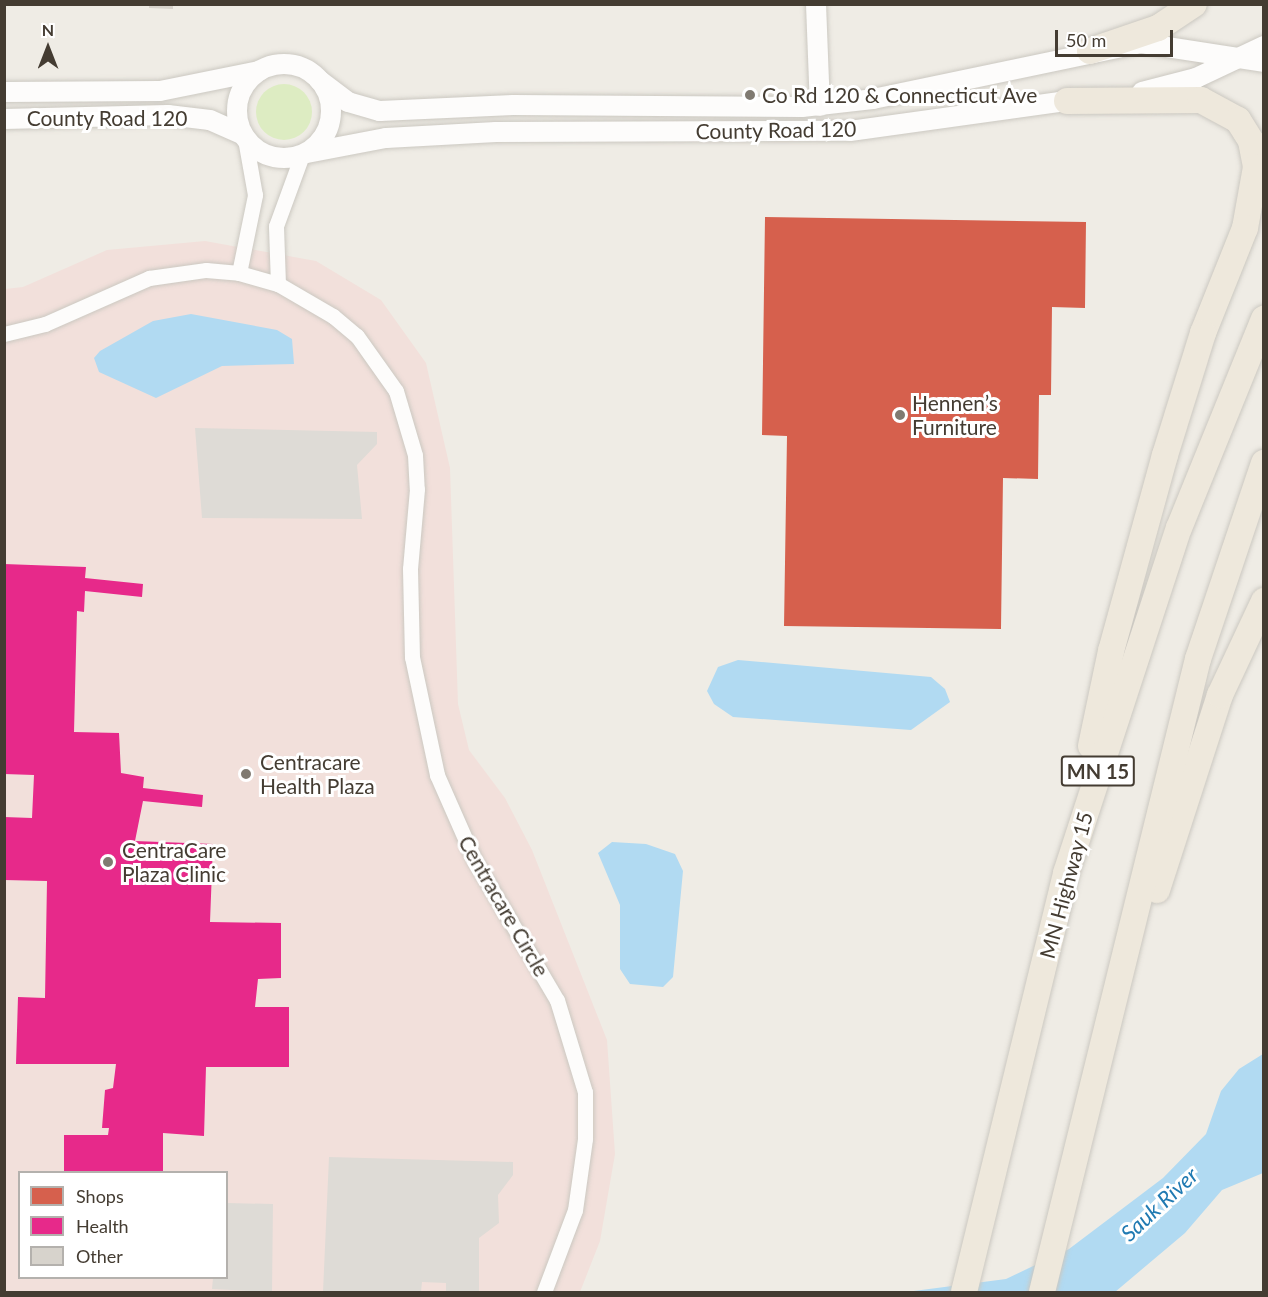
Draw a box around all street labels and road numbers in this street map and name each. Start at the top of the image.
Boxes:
street label: County Road 120 [26,105,188,131]
street label: County Road 120 [695,116,857,144]
road number: MN 15 [1060,754,1136,788]
street label: MN Highway 15 [1034,809,1098,961]
street label: Centracare Circle [453,831,555,981]

